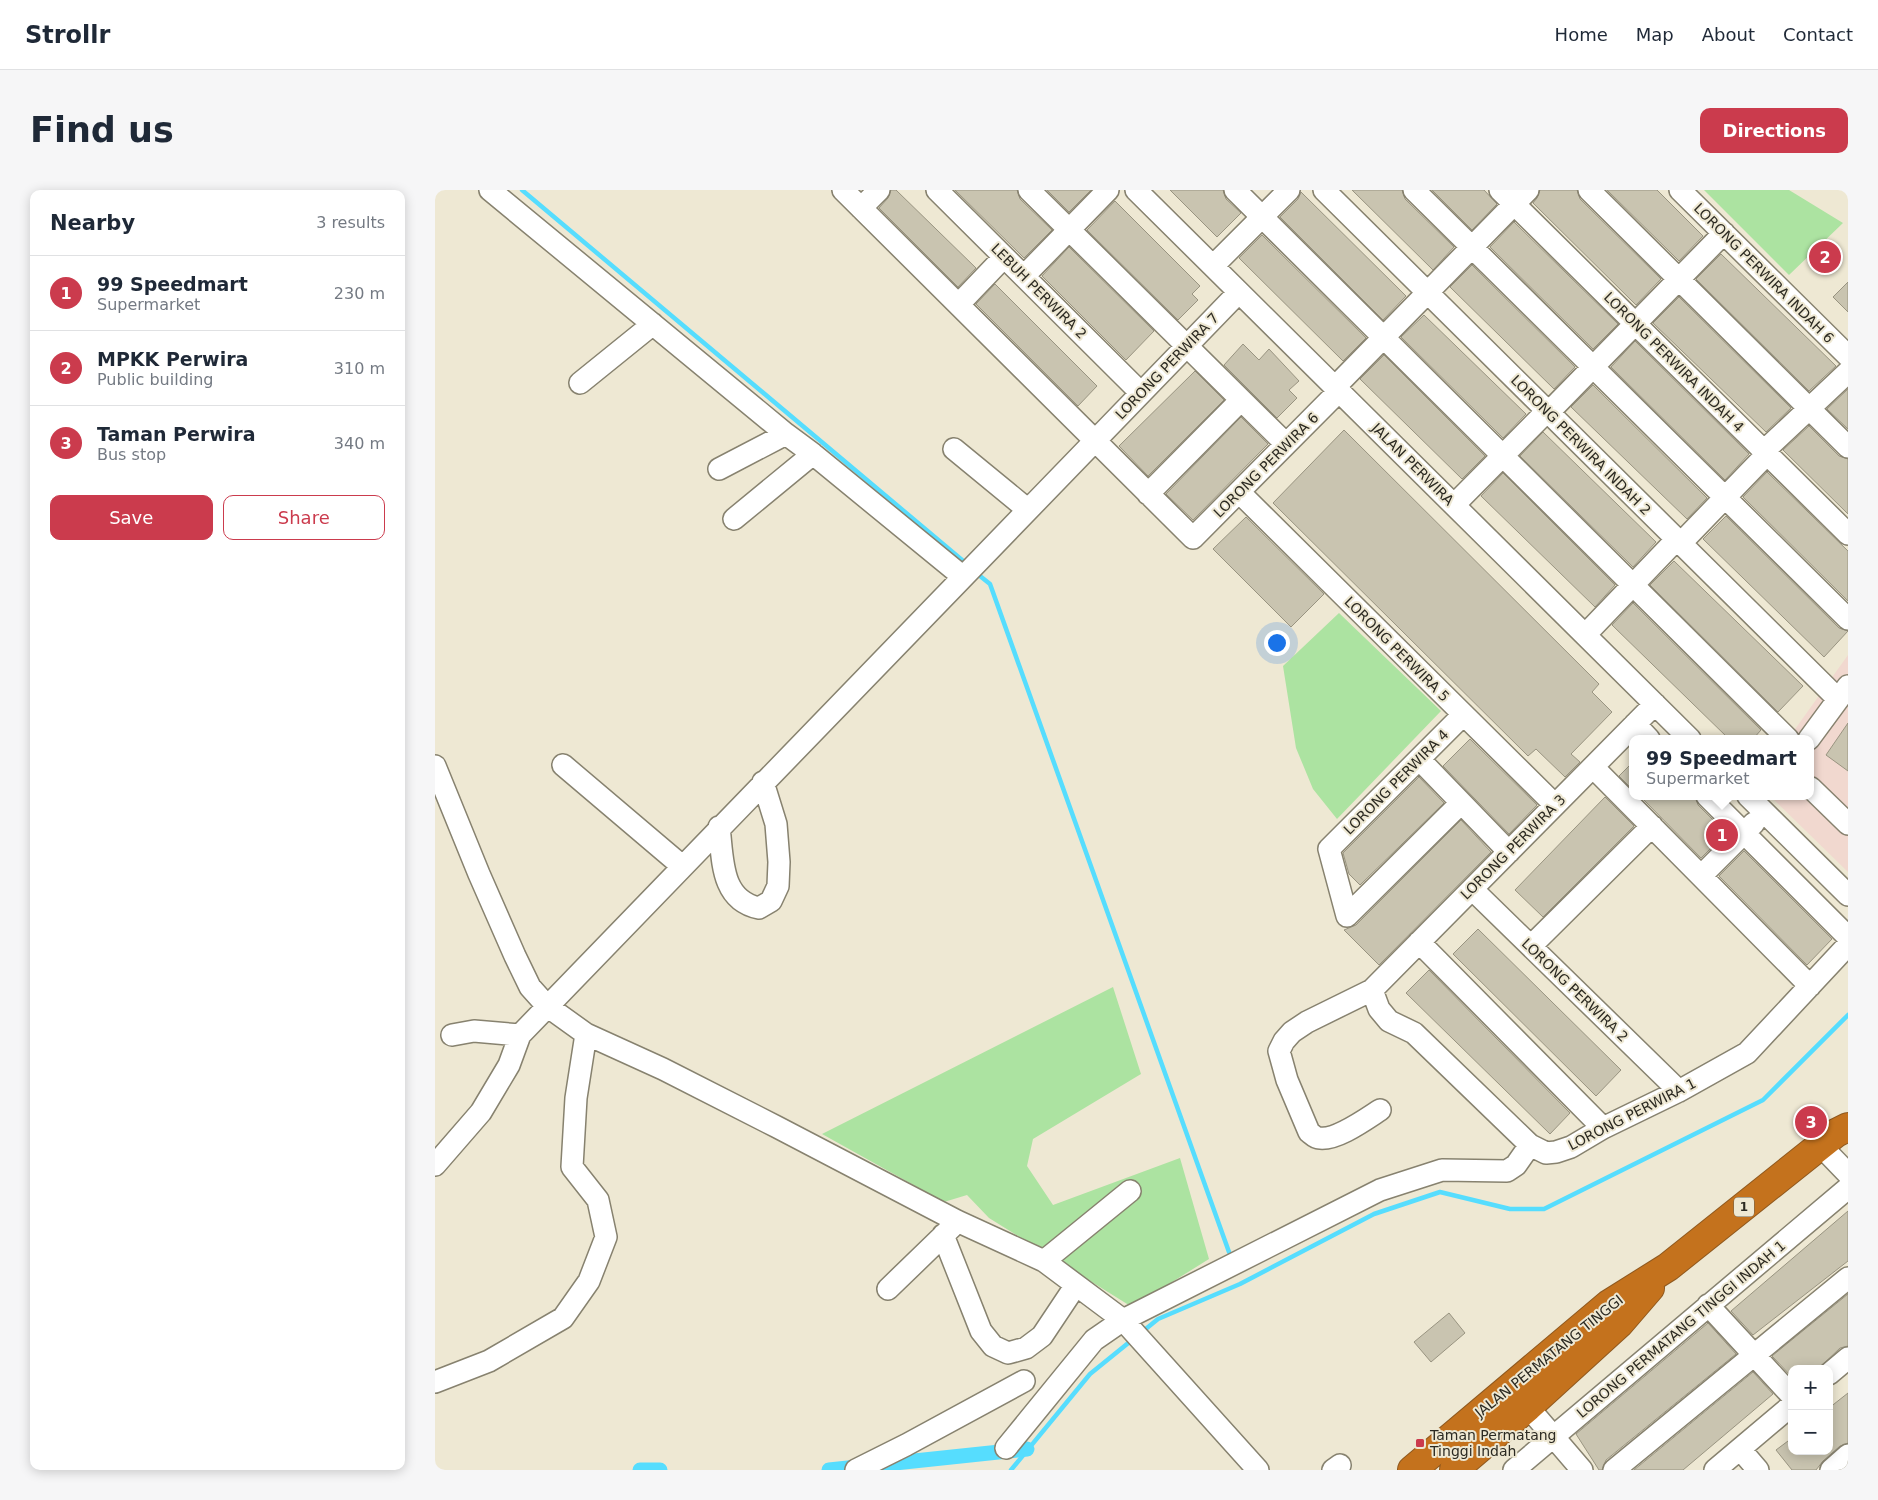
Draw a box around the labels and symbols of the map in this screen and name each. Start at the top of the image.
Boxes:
street label: LORONG PERWIRA INDAH 6 [1691,200,1837,346]
pin: 2 [1809,238,1841,276]
street label: LEBUH PERWIRA 2 [988,240,1090,342]
street label: LORONG PERWIRA INDAH 4 [1601,289,1747,435]
street label: LORONG PERWIRA 7 [1112,310,1222,422]
street label: LORONG PERWIRA INDAH 2 [1508,372,1654,518]
street label: LORONG PERWIRA 6 [1210,409,1322,521]
street label: JALAN PERWIRA [1368,419,1458,509]
street label: LORONG PERWIRA 5 [1341,593,1453,705]
your location [1264,630,1290,656]
street label: LORONG PERWIRA 4 [1340,726,1452,838]
street label: LORONG PERWIRA 3 [1457,791,1569,903]
pin: 1 [1706,816,1738,854]
street label: LORONG PERWIRA 2 [1519,935,1631,1045]
street label: LORONG PERWIRA 1 [1565,1075,1699,1153]
pin: 3 [1795,1103,1827,1141]
road number: 1 [1734,1198,1754,1216]
street label: LORONG PERMATANG TINGGI INDAH 1 [1573,1237,1789,1421]
street label: JALAN PERMATANG TINGGI [1471,1291,1626,1421]
place label: Taman Permatang Tinggi Indah [1429,1427,1556,1459]
marker: Taman Permatang Tinggi Indah [1414,1437,1426,1449]

